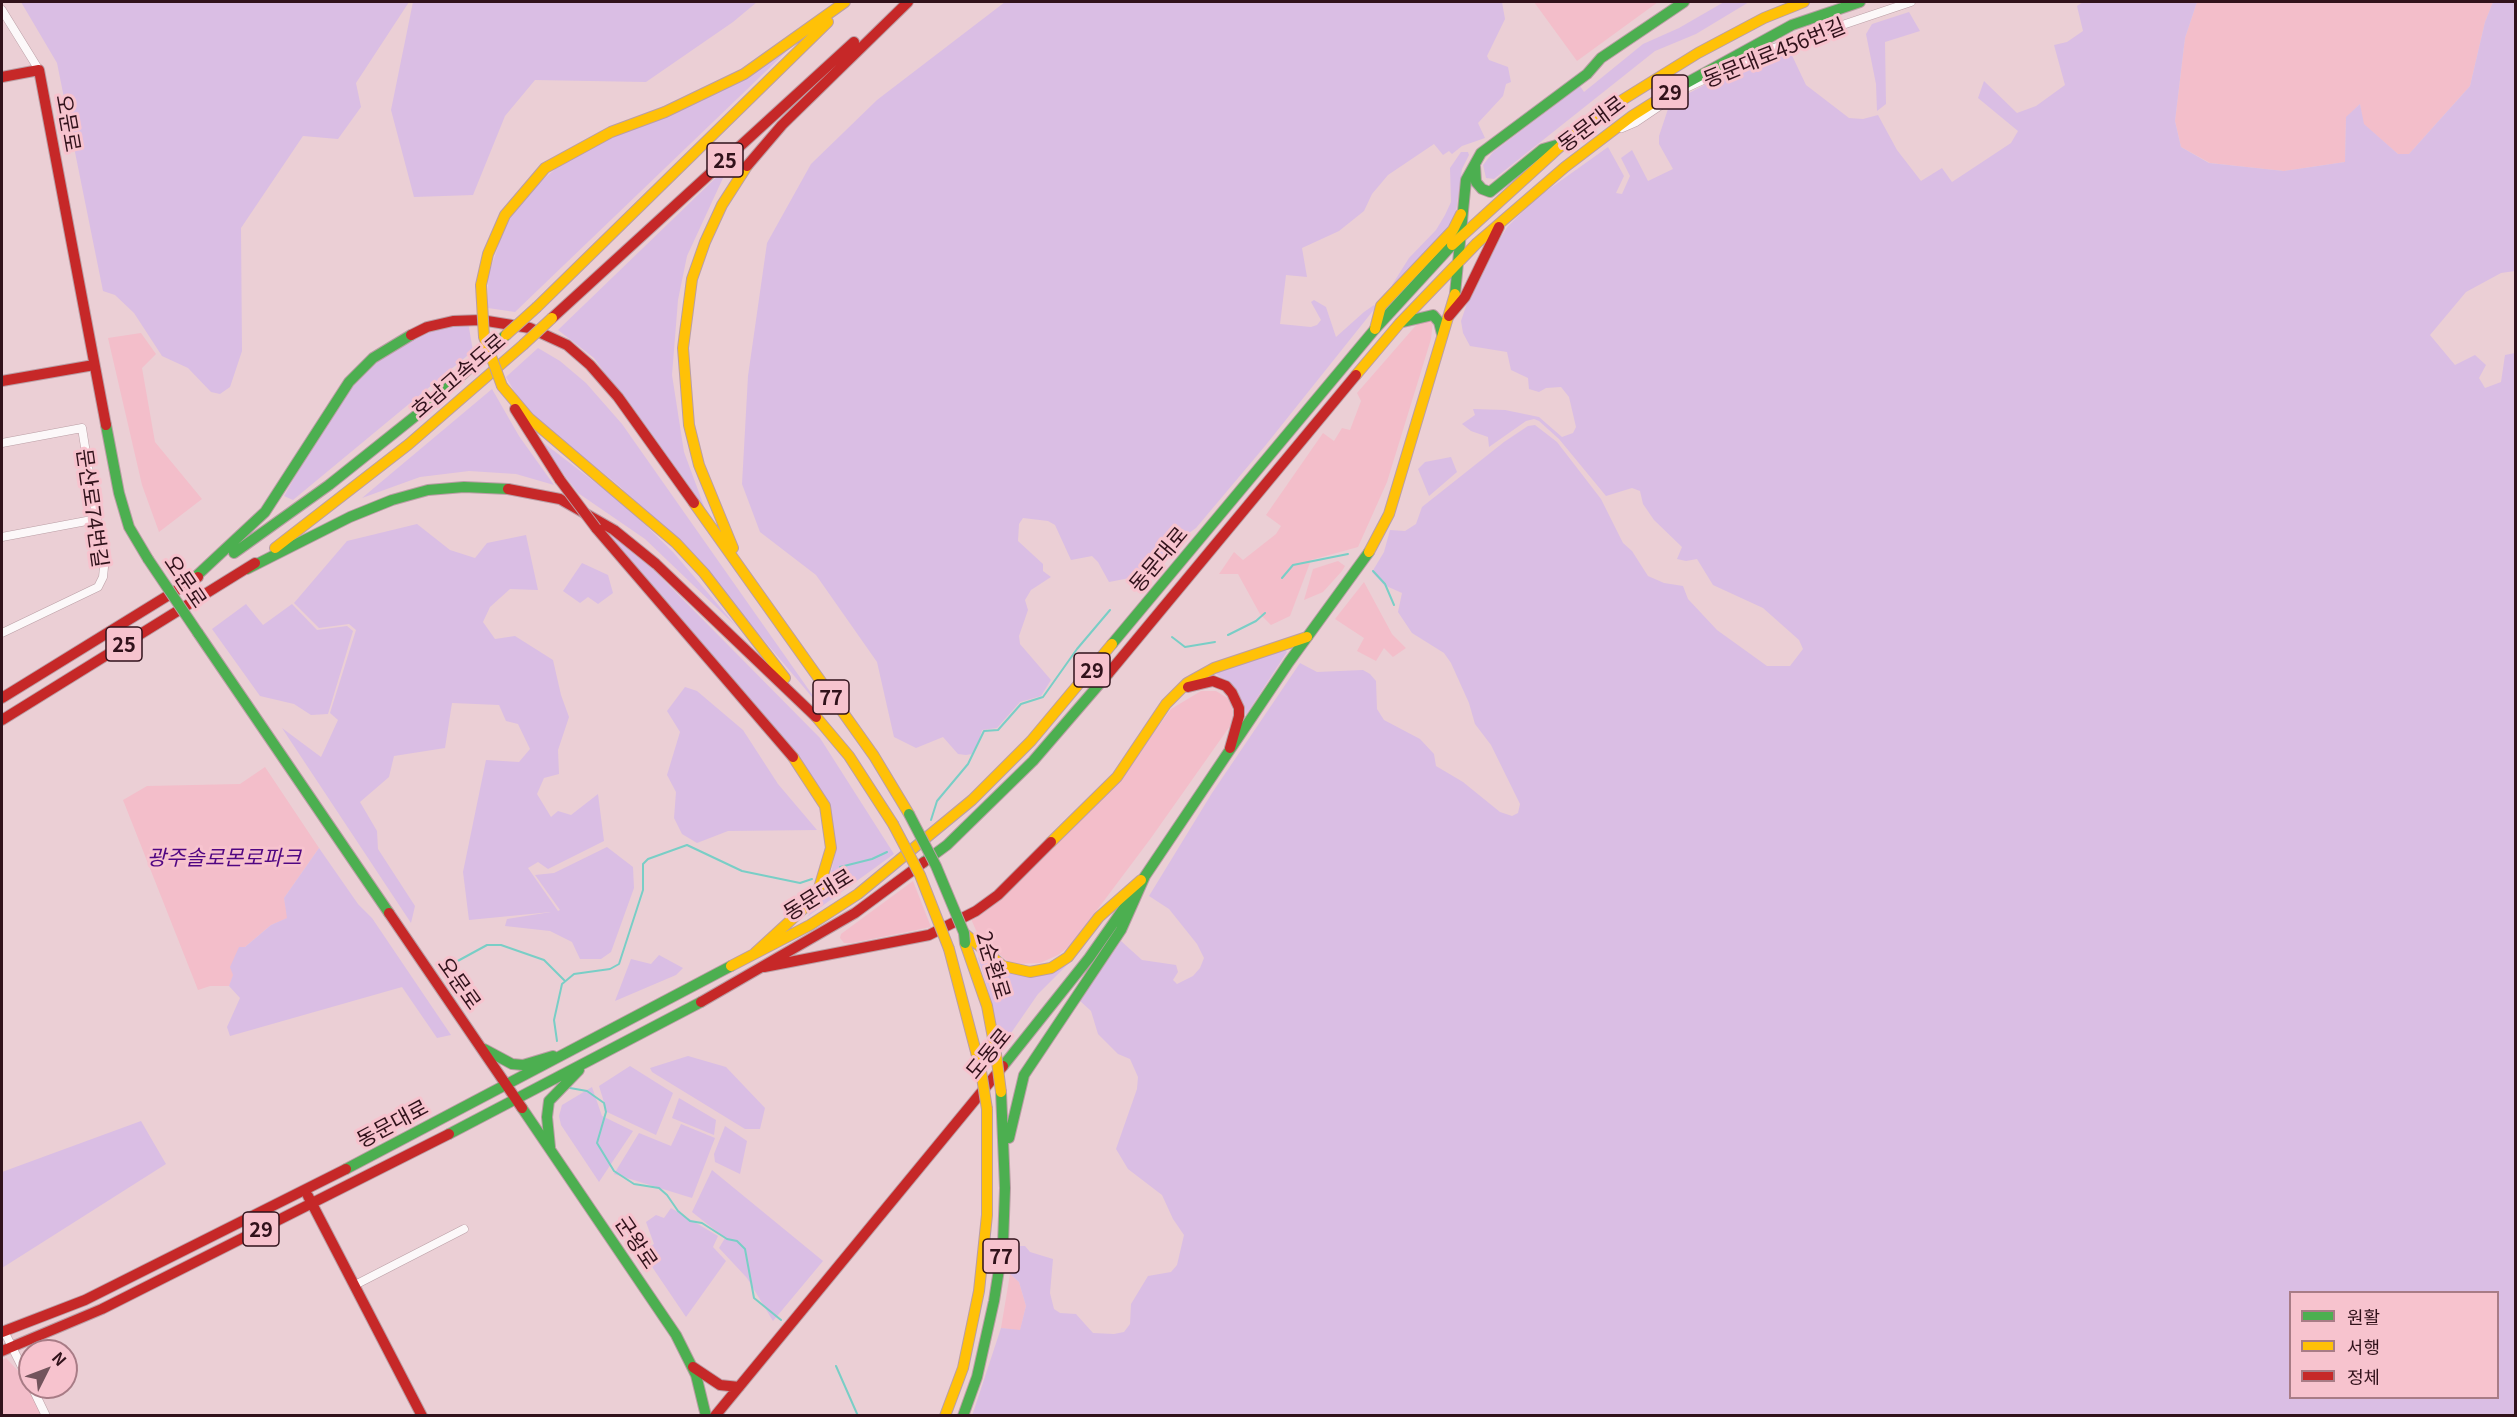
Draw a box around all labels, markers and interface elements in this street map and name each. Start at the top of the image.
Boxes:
street label: 동문대로456번길 [1699,12,1849,92]
road number: 29 [1652,75,1688,109]
street label: 동문대로 [1553,90,1629,156]
street label: 오문로 [52,92,86,154]
road number: 25 [707,143,743,177]
street label: 호남고속도로 [406,327,510,423]
street label: 문산로74번길 [72,447,114,569]
street label: 동문대로 [1124,521,1192,597]
street label: 오문로 [159,550,213,612]
road number: 25 [106,627,142,661]
road number: 29 [1074,653,1110,687]
road number: 77 [813,680,849,714]
park label: 광주솔로몬로파크 [147,844,301,870]
street label: 동문대로 [779,863,857,925]
street label: 2순환로 [972,928,1016,1002]
street label: 오문로 [433,952,487,1014]
street label: 도동로 [960,1023,1016,1083]
street label: 동문대로 [352,1094,432,1152]
street label: 군왕로 [610,1211,664,1273]
road number: 29 [243,1212,279,1246]
road number: 77 [983,1239,1019,1273]
legend [2289,1291,2499,1399]
text: 원활 [2347,1303,2380,1329]
text: 서행 [2347,1333,2380,1359]
north arrow [18,1339,78,1399]
text: N [47,1346,73,1371]
text: 정체 [2347,1363,2380,1389]

